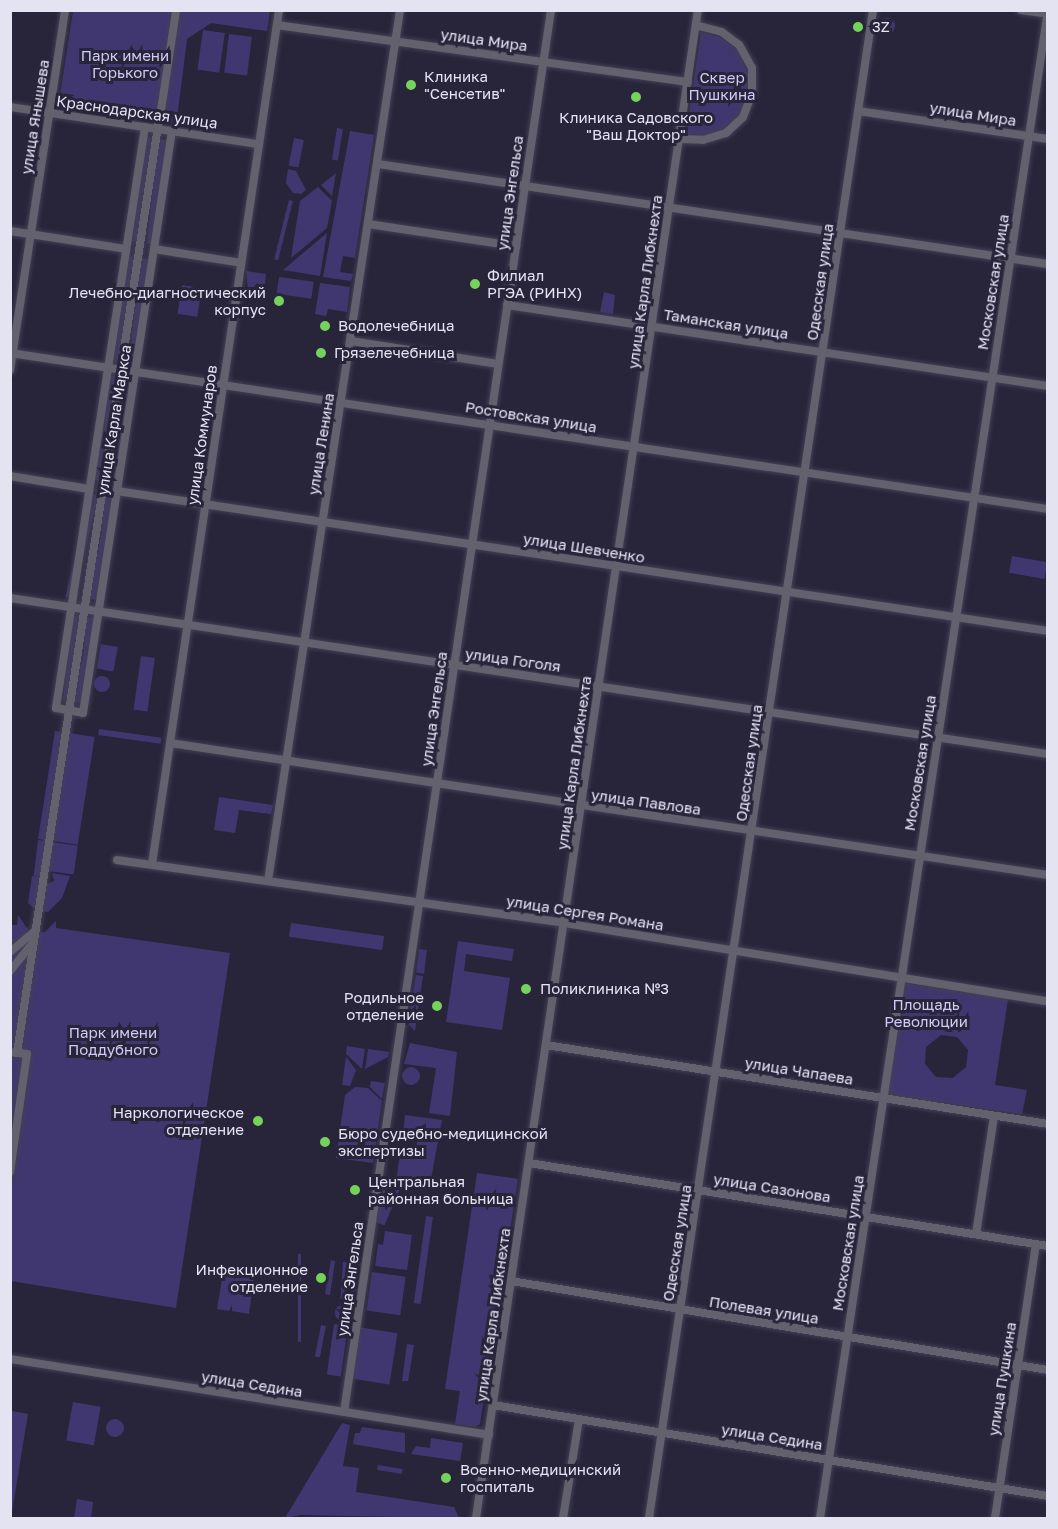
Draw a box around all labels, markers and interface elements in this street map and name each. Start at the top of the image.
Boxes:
marker: 3Z [849,18,867,36]
place label: 3Z [872,18,890,36]
street label: улица Мира [439,25,529,55]
park label: Парк имени Горького [81,46,169,81]
street label: улица Янышева [17,58,53,176]
place label: Клиника "Сенсетив" [424,67,505,102]
park label: Сквер Пушкина [688,68,756,103]
marker: Клиника "Сенсетив" [402,76,420,94]
marker: Клиника Садовского "Ваш Доктор" [627,88,645,106]
street label: Краснодарская улица [55,92,219,132]
street label: улица Мира [928,98,1018,130]
place label: Клиника Садовского "Ваш Доктор" [559,108,713,143]
street label: улица Энгельса [493,134,527,252]
street label: улица Карла Либкнехта [624,194,666,370]
street label: Московская улица [973,213,1013,351]
street label: Одесская улица [803,222,837,342]
place label: Филиал РГЭА (РИНХ) [487,266,583,301]
marker: Филиал РГЭА (РИНХ) [468,277,482,291]
place label: Лечебно-диагностический корпус [69,283,266,318]
marker: Лечебно-диагностический корпус [270,292,288,310]
street label: Таманская улица [662,305,790,343]
marker: Водолечебница [316,317,334,335]
place label: Водолечебница [338,317,454,335]
street label: улица Карла Маркса [93,343,135,497]
marker: Грязелечебница [312,344,330,362]
place label: Грязелечебница [334,344,455,362]
street label: улица Коммунаров [183,364,221,506]
street label: улица Ленина [304,392,338,496]
street label: Ростовская улица [464,398,598,436]
street label: улица Шевченко [522,529,646,567]
street label: улица Гоголя [464,644,562,676]
street label: улица Энгельса [417,650,451,768]
street label: улица Карла Либкнехта [553,675,595,851]
street label: Московская улица [900,694,940,832]
street label: Одесская улица [732,703,766,823]
street label: улица Павлова [590,785,702,819]
street label: улица Сергея Романа [505,892,665,934]
marker: Поликлиника №3 [517,980,535,998]
place label: Поликлиника №3 [540,980,669,998]
place label: Родильное отделение [344,988,424,1023]
park label: Площадь Революции [884,995,968,1030]
marker: Родильное отделение [428,997,446,1015]
park label: Парк имени Поддубного [68,1023,158,1058]
street label: улица Чапаева [744,1054,854,1088]
place label: Наркологическое отделение [113,1103,244,1138]
marker: Наркологическое отделение [249,1112,267,1130]
place label: Бюро судебно-медицинской экспертизы [338,1124,548,1159]
marker: Бюро судебно-медицинской экспертизы [316,1133,334,1151]
street label: улица Сазонова [712,1170,832,1206]
place label: Центральная районная больница [368,1172,514,1207]
street label: Московская улица [828,1174,868,1312]
marker: Центральная районная больница [346,1181,364,1199]
street label: Одесская улица [659,1183,695,1303]
street label: улица Энгельса [333,1220,367,1338]
street label: улица Карла Либкнехта [472,1227,514,1403]
place label: Инфекционное отделение [196,1260,308,1295]
marker: Инфекционное отделение [312,1269,330,1287]
street label: Полевая улица [708,1292,820,1328]
street label: улица Пушкина [984,1321,1020,1437]
street label: улица Седина [200,1367,304,1401]
street label: улица Седина [720,1420,824,1454]
place label: Военно-медицинский госпиталь [460,1460,621,1495]
marker: Военно-медицинский госпиталь [437,1469,455,1487]

